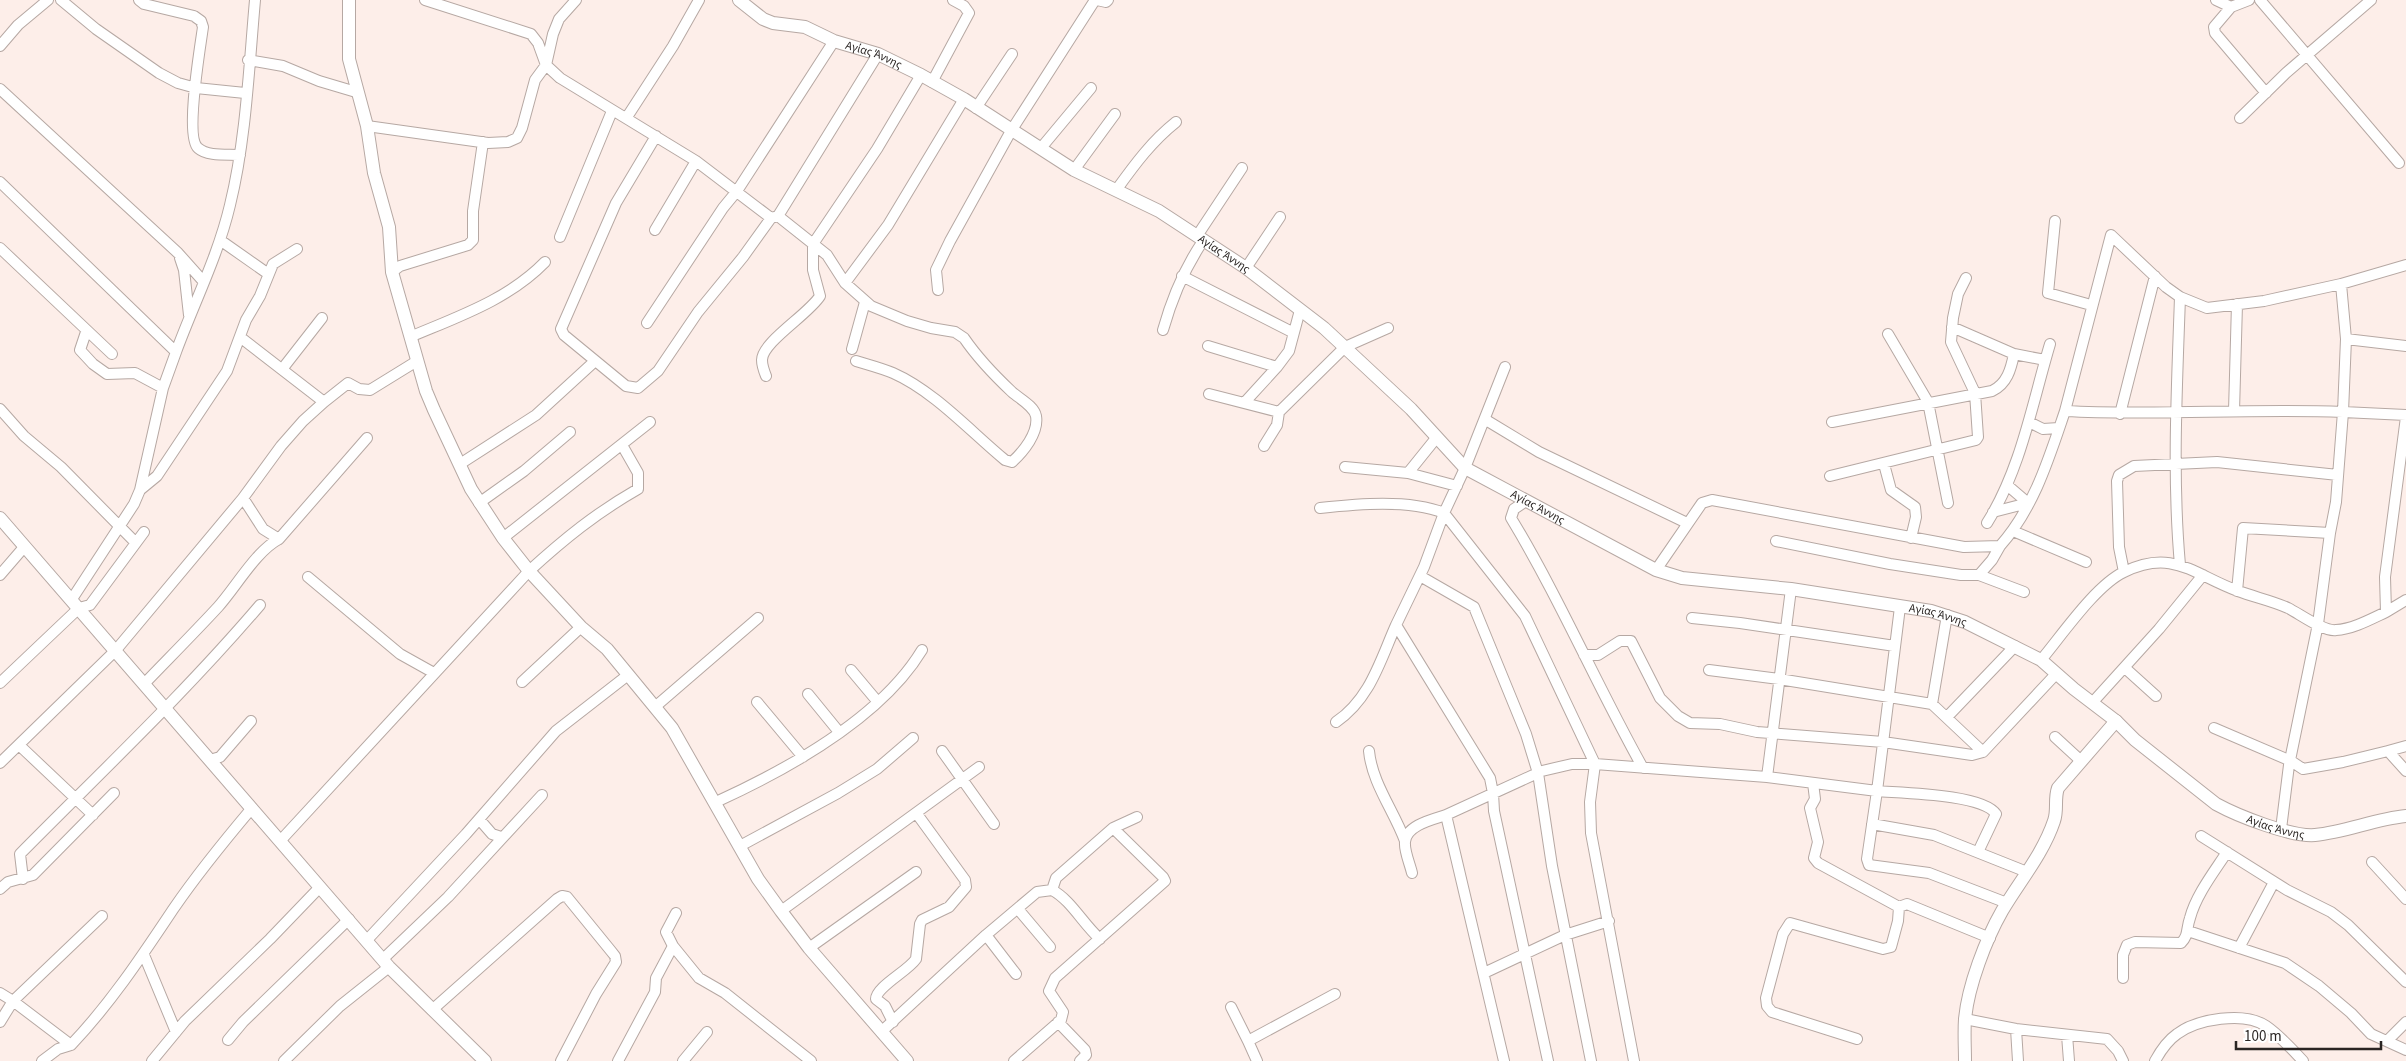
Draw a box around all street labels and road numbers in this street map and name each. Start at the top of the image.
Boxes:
street label: Αγίας Άννης [843,37,905,73]
street label: Αγίας Άννης [1194,231,1254,277]
street label: Αγίας Άννης [1507,486,1568,529]
street label: Αγίας Άννης [1908,600,1969,631]
street label: Αγίας Άννης [2244,811,2305,844]

